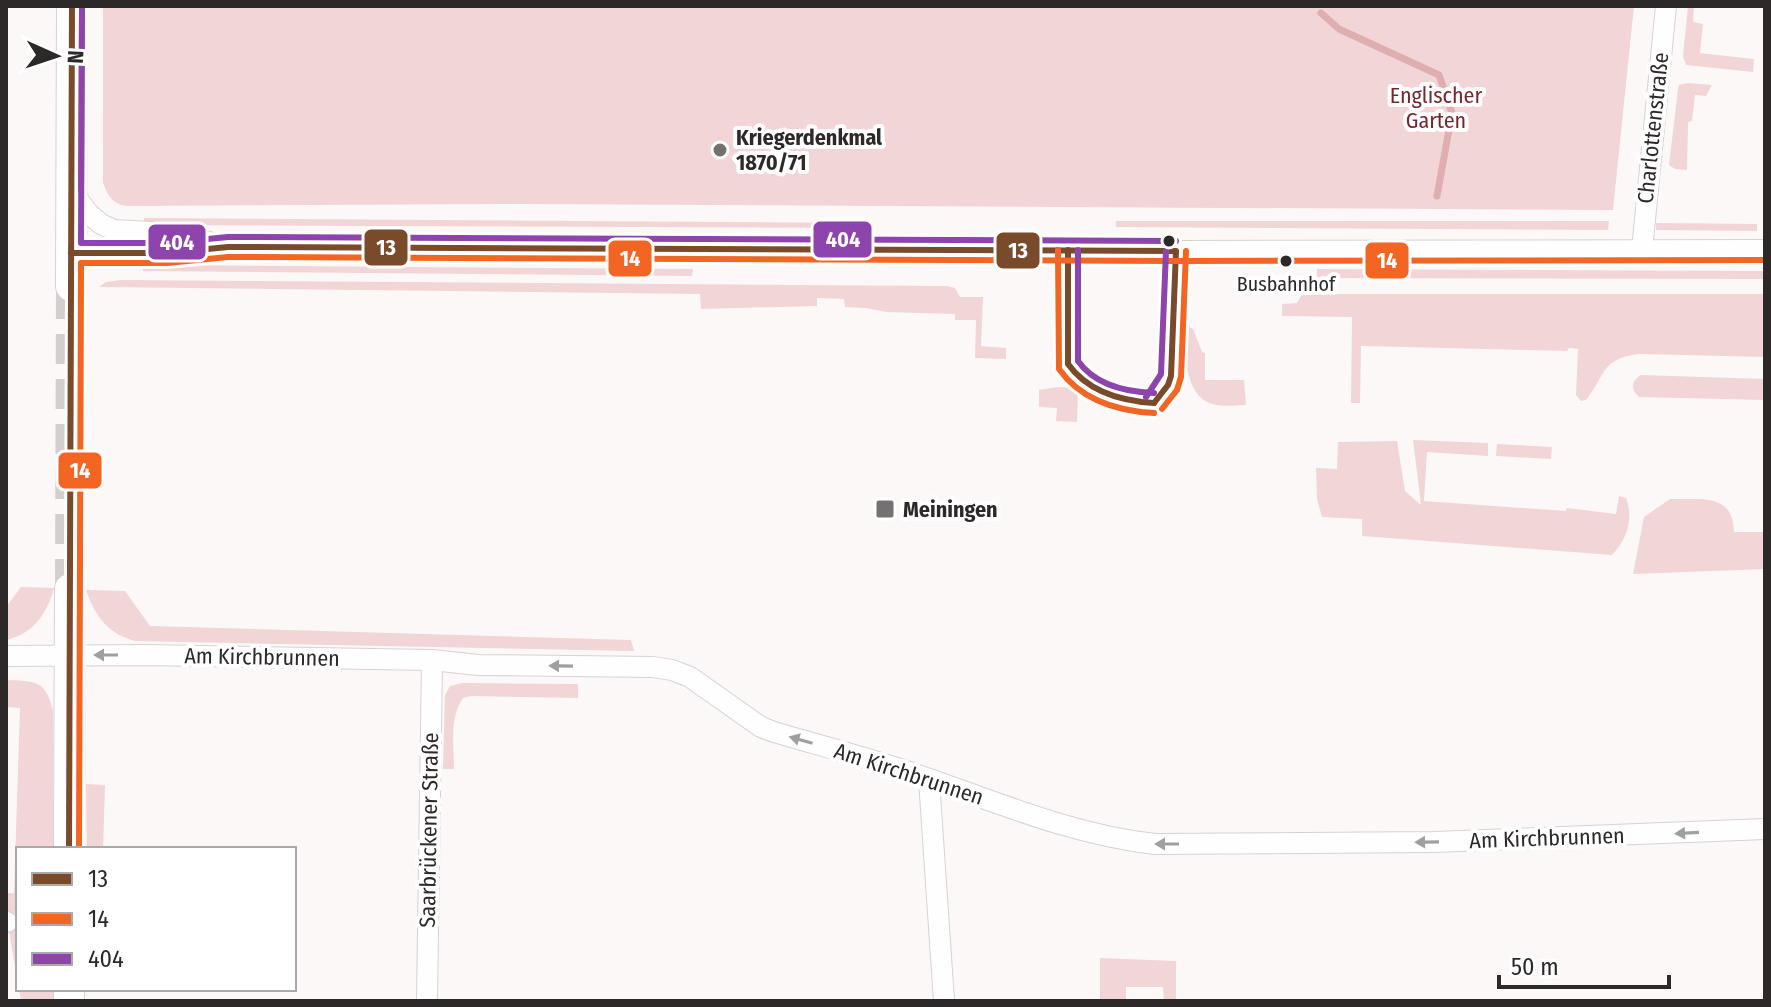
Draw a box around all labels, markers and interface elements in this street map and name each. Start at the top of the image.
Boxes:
north arrow [16,16,96,96]
text: N [62,50,89,64]
street label: Charlottenstraße [1632,51,1674,205]
park label: Englischer Garten [1390,82,1482,134]
place label: Kriegerdenkmal 1870/71 [736,124,883,176]
marker: Kriegerdenkmal 1870/71 [711,141,729,159]
line badge: 404 [812,220,873,259]
line badge: 404 [147,223,207,261]
text: 404 [826,226,860,253]
line badge: 13 [363,228,409,267]
text: 404 [160,229,194,256]
line badge: 13 [995,231,1041,270]
unlabelled marker [1161,233,1177,249]
text: 13 [376,234,396,261]
text: 13 [1008,237,1028,264]
line badge: 14 [607,239,653,278]
line badge: 14 [1364,241,1410,280]
text: 14 [620,245,640,272]
text: 14 [1377,247,1397,274]
marker: Busbahnhof [1278,253,1294,269]
place label: Busbahnhof [1237,272,1337,296]
line badge: 14 [57,451,103,490]
text: 14 [70,457,90,484]
place label: Meiningen [903,496,998,523]
marker: Meiningen [874,498,896,520]
street label: Am Kirchbrunnen [184,642,340,672]
one-way arrow [93,649,118,661]
one-way arrow [548,660,573,672]
street label: Saarbrückener Straße [414,732,444,928]
one-way arrow [789,733,813,746]
street label: Am Kirchbrunnen [831,737,987,811]
street label: Am Kirchbrunnen [1469,822,1625,854]
one-way arrow [1674,826,1699,839]
one-way arrow [1414,835,1439,848]
one-way arrow [1154,838,1179,850]
legend [16,847,296,991]
text: 13 [88,865,108,893]
text: 14 [88,905,109,933]
scale bar [1499,939,1669,989]
text: 404 [88,945,124,973]
text: 50 m [1511,953,1559,981]

